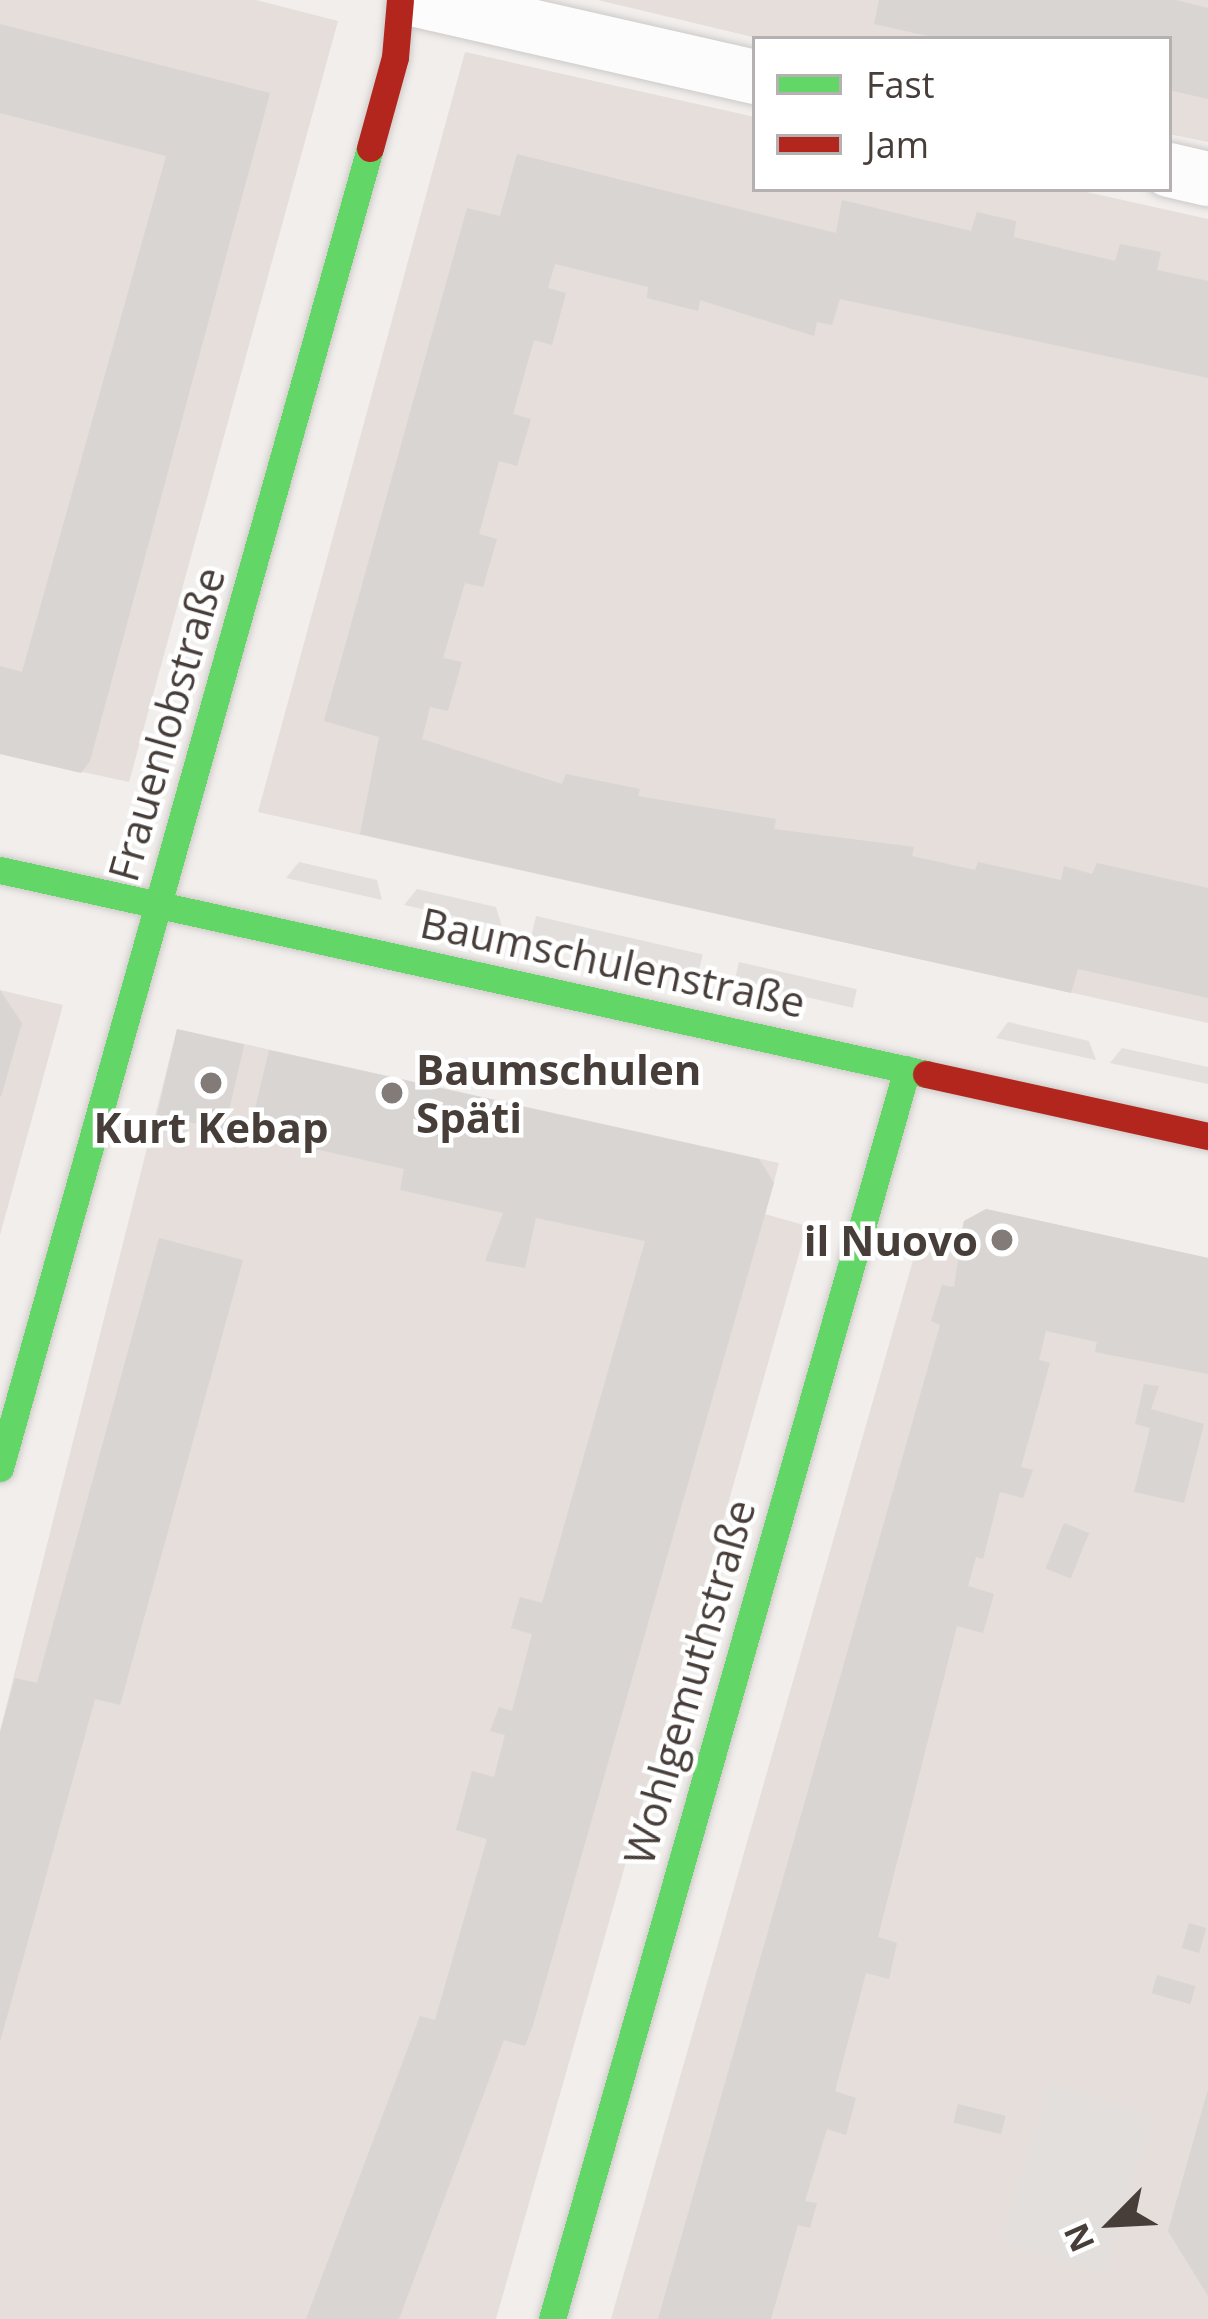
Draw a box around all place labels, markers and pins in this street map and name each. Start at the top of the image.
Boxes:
place label: Baumschulen Späti [416,1044,701,1142]
marker: Kurt Kebap [198,1070,224,1096]
marker: Baumschulen Späti [379,1080,405,1106]
place label: Kurt Kebap [94,1102,328,1152]
place label: il Nuovo [804,1215,978,1265]
marker: il Nuovo [989,1227,1015,1253]

